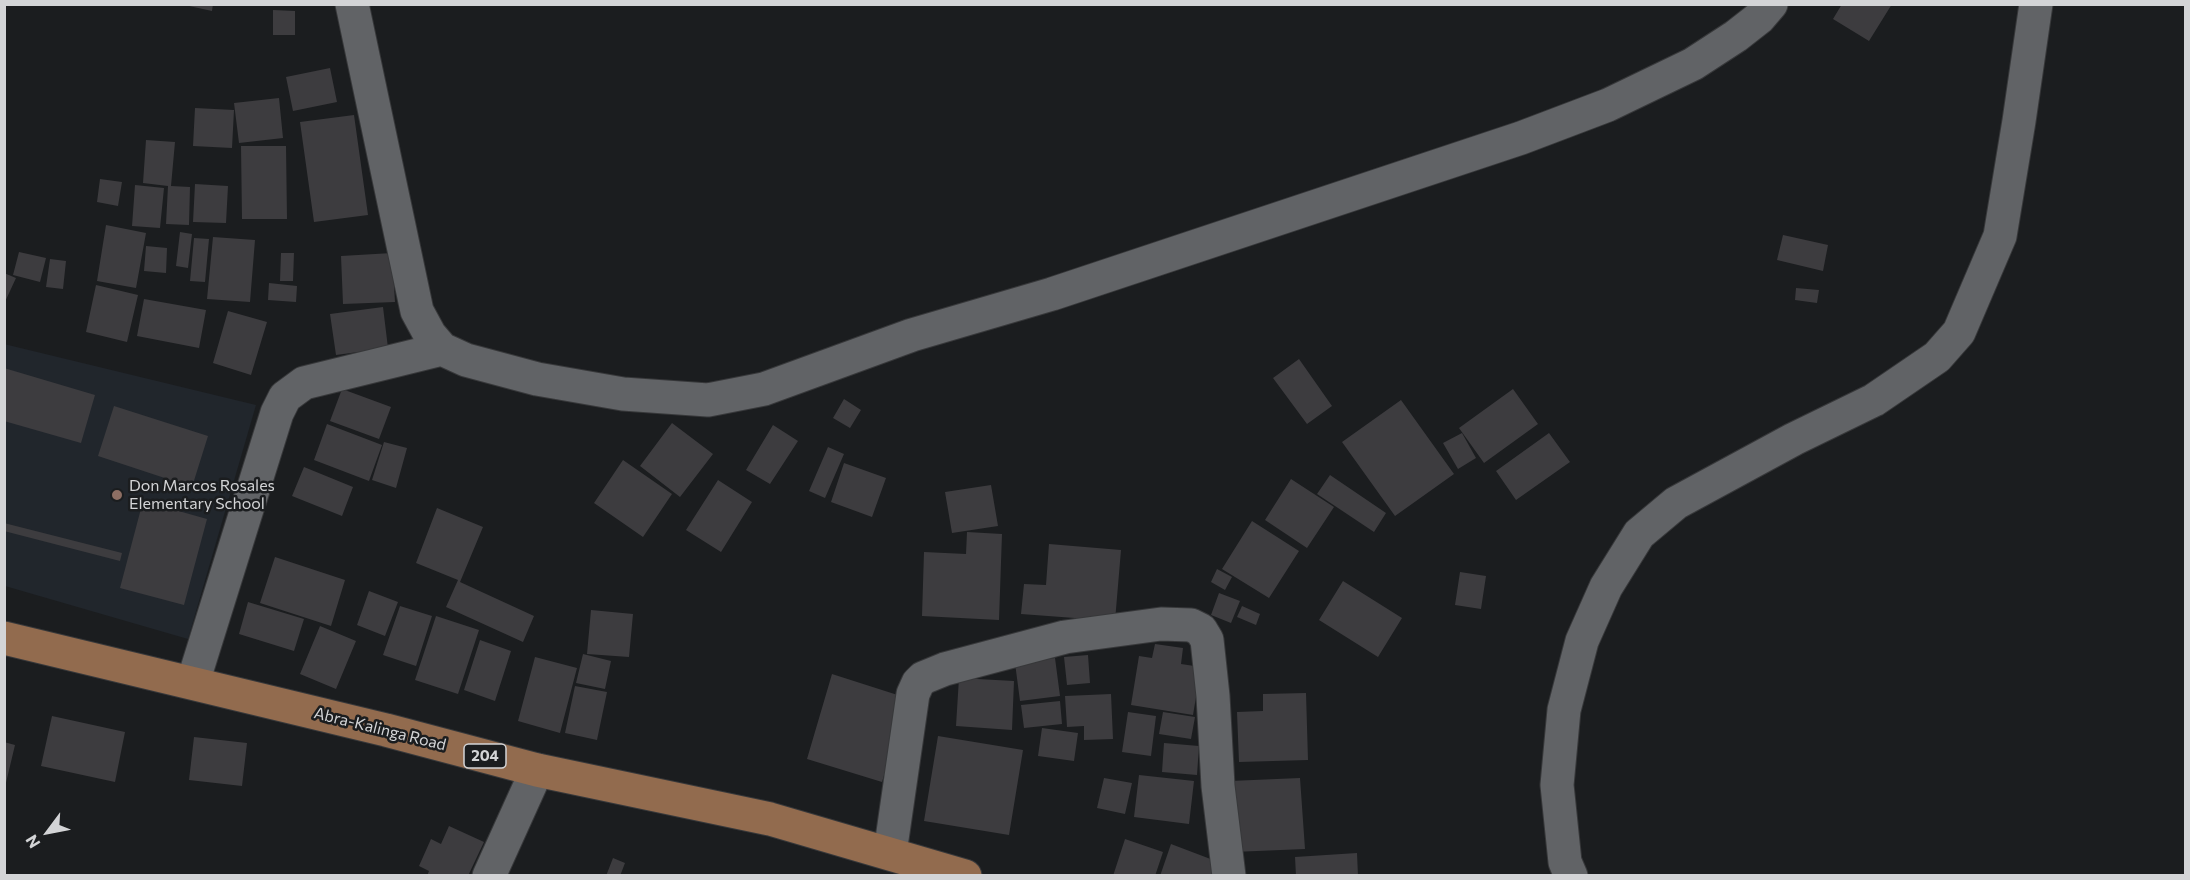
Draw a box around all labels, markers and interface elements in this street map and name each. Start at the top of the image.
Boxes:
place label: Don Marcos Rosales Elementary School [129,476,275,514]
marker: Don Marcos Rosales Elementary School [110,488,124,502]
street label: Abra-Kalinga Road [312,703,448,755]
road number: 204 [464,744,506,768]
north arrow [18,802,78,862]
text: N [21,832,44,852]

